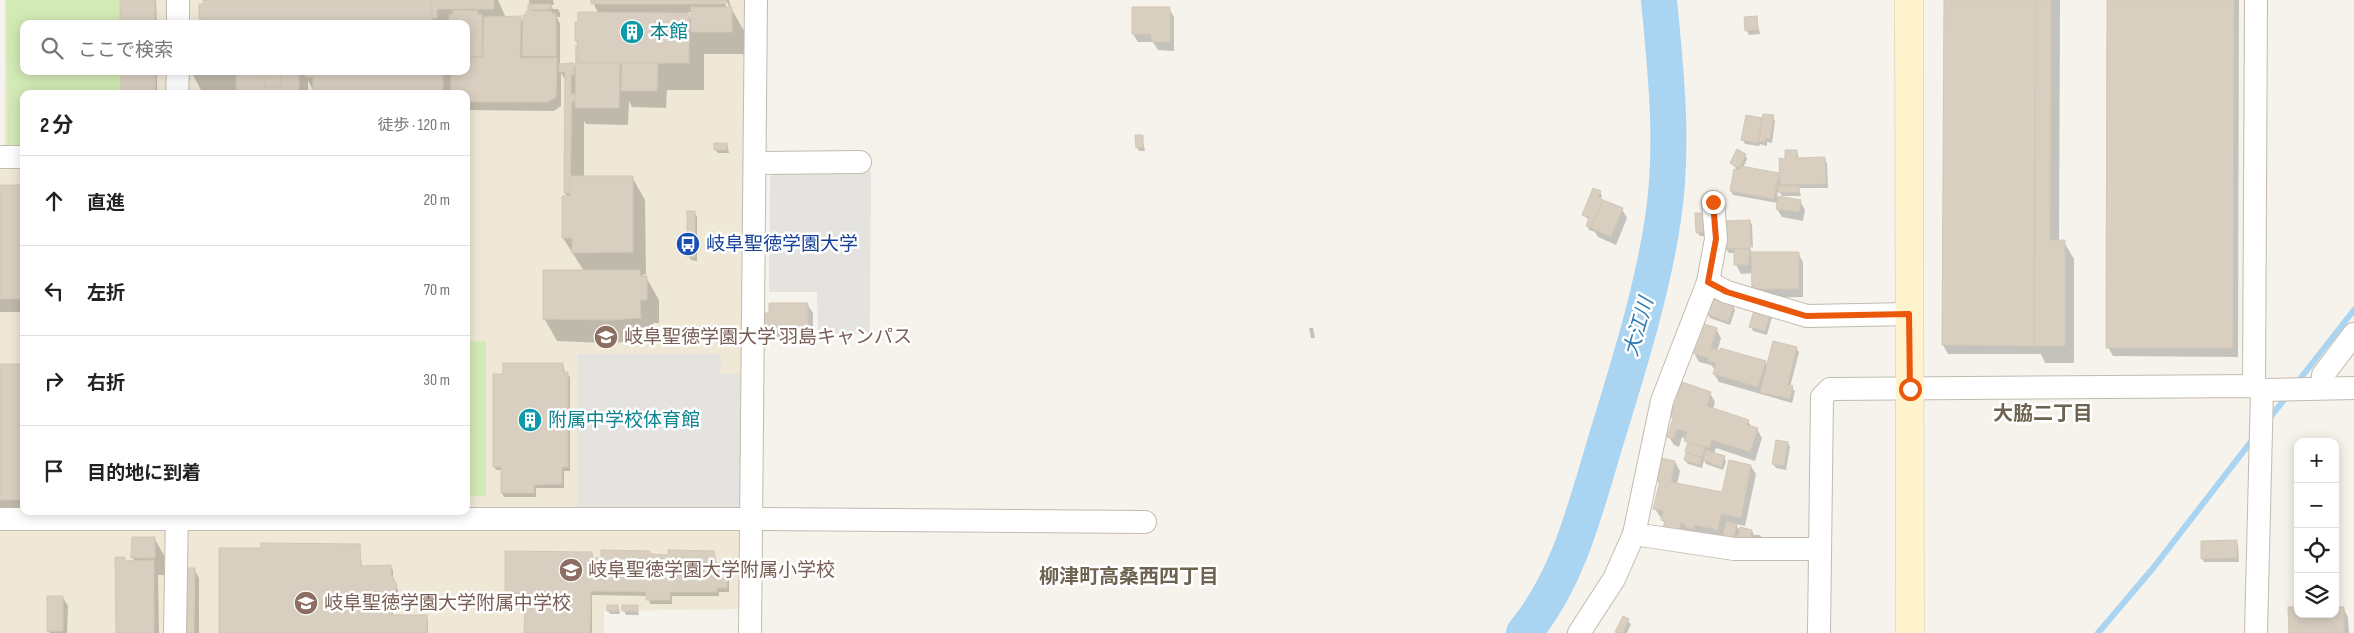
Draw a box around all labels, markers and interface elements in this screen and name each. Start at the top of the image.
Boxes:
building icon: 本館 [619,19,645,45]
search box [20,20,470,75]
place label: 本館 [650,21,688,44]
icon: search [38,34,66,62]
text: ここで検索 [78,39,173,62]
text: 2 分 [40,113,73,138]
text: 徒歩 · 120 m [377,116,450,135]
icon: ahead [40,187,68,215]
text: 20 m [423,191,450,210]
route end [1702,191,1725,214]
text: 直進 [87,192,125,215]
bus stop icon: 岐阜聖徳学園大学 [675,231,701,257]
place label: 岐阜聖徳学園大学 [706,233,858,256]
icon: left [40,277,68,305]
text: 70 m [424,281,450,300]
text: 左折 [87,282,125,305]
water label: 大江川 [1619,293,1659,359]
school or university icon: 岐阜聖徳学園大学 羽島キャンパス [593,324,619,350]
place label: 岐阜聖徳学園大学 羽島キャンパス [624,326,912,349]
icon: right [40,367,68,395]
text: 30 m [423,371,450,390]
text: 右折 [87,372,125,395]
route start [1899,378,1922,401]
district label: 大脇二丁目 [1993,402,2093,426]
building icon: 附属中学校体育館 [517,407,543,433]
place label: 附属中学校体育館 [548,409,700,432]
map controls [2294,438,2339,618]
button: + [2294,438,2339,483]
icon: arrive [40,457,68,485]
text: 目的地に到着 [87,462,201,485]
button: − [2294,483,2339,528]
button: locate [2294,528,2339,573]
school or university icon: 岐阜聖徳学園大学附属小学校 [558,557,584,583]
place label: 岐阜聖徳学園大学附属小学校 [588,559,835,582]
district label: 柳津町高桑西四丁目 [1039,565,1219,589]
button: layers [2294,573,2339,618]
school or university icon: 岐阜聖徳学園大学附属中学校 [293,590,319,616]
place label: 岐阜聖徳学園大学附属中学校 [324,592,571,615]

